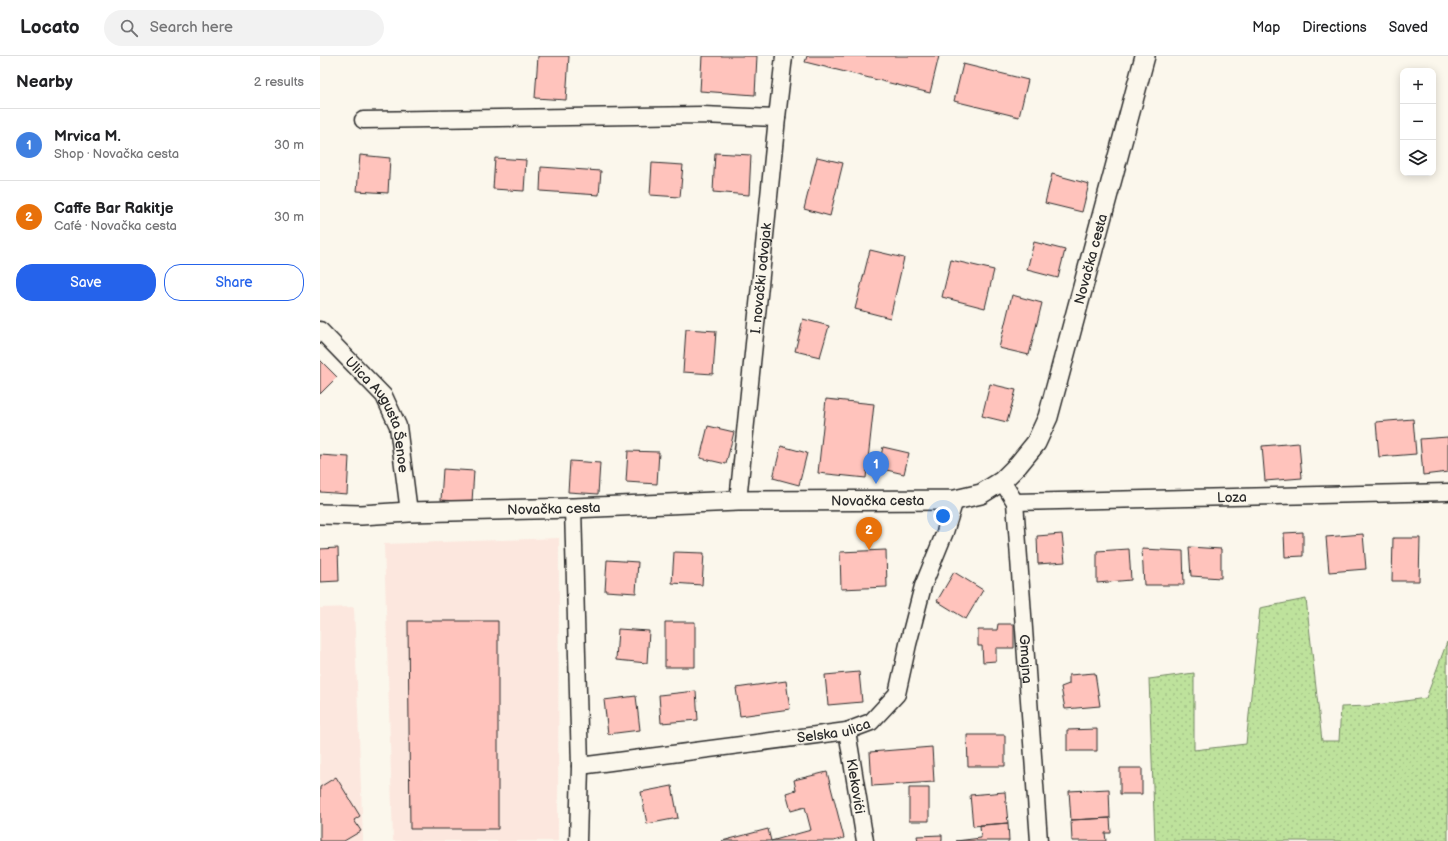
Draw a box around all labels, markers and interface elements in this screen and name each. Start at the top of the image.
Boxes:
search box [104,10,384,46]
text: Locato [20,16,80,39]
icon: search [118,17,140,39]
text: Search here [150,18,233,37]
text: Map [1252,19,1280,36]
text: Directions [1302,19,1367,36]
text: Saved [1389,19,1428,36]
map controls [1400,68,1436,176]
button: + [1400,68,1436,104]
text: Nearby [16,72,73,92]
text: 2 results [254,74,304,90]
button: − [1400,104,1436,140]
text: Mrvica M. [54,127,121,146]
text: 1 [26,137,32,153]
text: 30 m [274,137,304,153]
button: layers [1400,140,1436,176]
text: Shop · Novačka cesta [54,146,179,162]
text: Caffe Bar Rakitje [54,199,173,218]
text: 2 [25,209,33,225]
text: 30 m [274,209,304,225]
street label: Novačka cesta [1071,212,1111,306]
text: Café · Novačka cesta [54,218,177,234]
street label: I. novački odvojak [747,222,775,334]
button: Save [16,264,156,301]
button: Share [164,264,304,301]
street label: Ulica Augusta Šenoe [341,353,412,474]
pin: 1 [863,451,889,484]
street label: Loza [1217,489,1247,506]
street label: Novačka cesta [831,492,924,510]
street label: Novačka cesta [507,499,601,519]
your location [933,506,953,526]
pin: 2 [856,517,882,550]
street label: Gmajna [1015,634,1036,684]
street label: Selska ulica [796,715,873,747]
street label: Klekovići [843,757,868,815]

